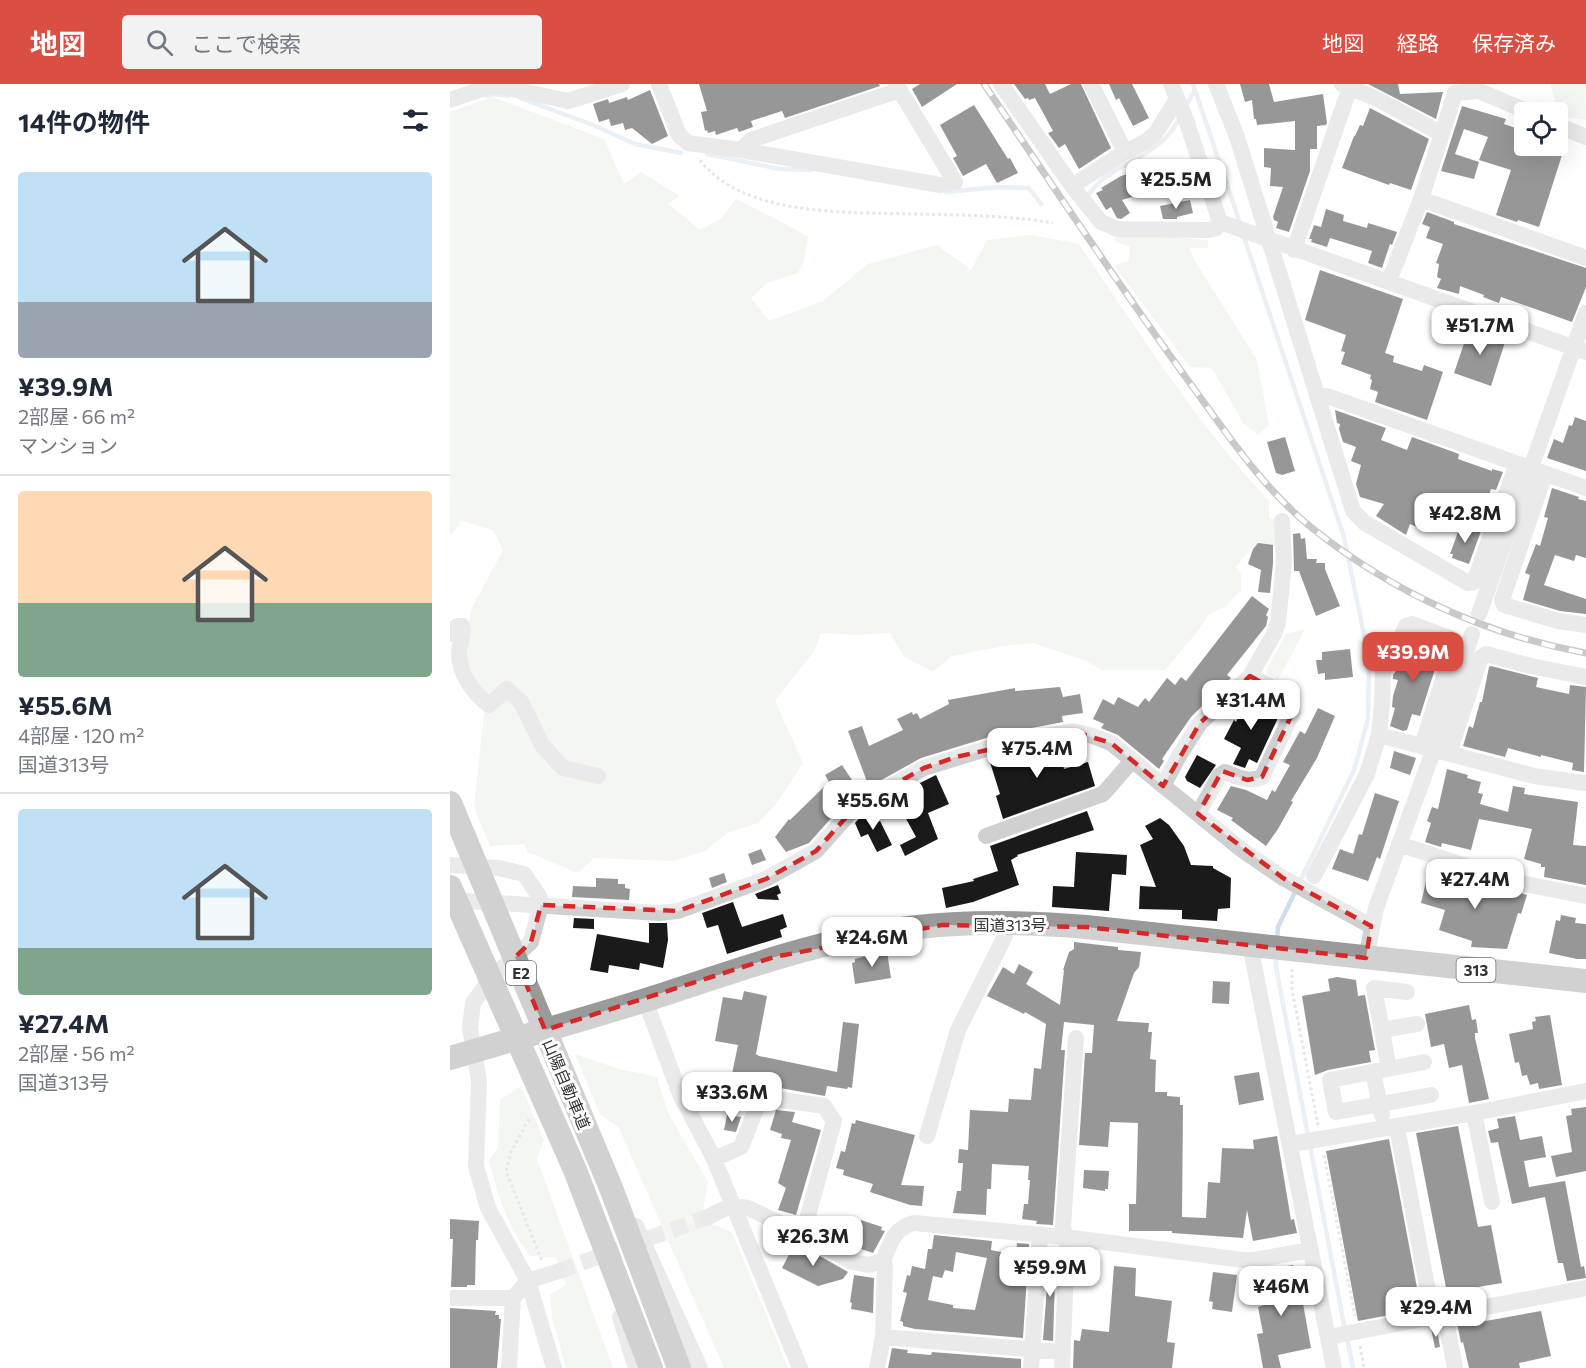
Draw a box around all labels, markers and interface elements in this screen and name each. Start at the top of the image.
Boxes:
search box [122,15,542,69]
text: 地図 [30,26,86,60]
icon: search [143,26,176,59]
text: ここで検索 [191,30,301,57]
text: 地図 [1322,30,1364,55]
text: 経路 [1397,30,1439,55]
text: 保存済み [1472,30,1556,55]
map controls [1514,102,1568,156]
button: locate [1514,102,1568,156]
icon: filters [399,104,432,137]
text: 14件の物件 [18,106,150,137]
pin: ¥25.5M [1127,159,1225,210]
text: ¥25.5M [1140,166,1212,190]
icon: home [171,211,279,319]
pin: ¥51.7M [1431,305,1529,356]
text: ¥51.7M [1445,312,1515,336]
text: ¥39.9M [18,370,113,401]
text: 2部屋 · 66 m² [18,404,135,428]
text: マンション [18,433,118,457]
pin: ¥42.8M [1416,493,1514,544]
text: ¥42.8M [1428,500,1502,524]
icon: home [171,530,279,638]
pin: ¥39.9M [1364,632,1462,683]
text: ¥39.9M [1376,639,1450,663]
pin: ¥31.4M [1202,680,1300,731]
text: ¥31.4M [1216,687,1286,711]
text: ¥55.6M [18,689,112,720]
text: 4部屋 · 120 m² [18,723,144,747]
pin: ¥75.4M [988,728,1086,779]
text: ¥75.4M [1001,735,1073,759]
text: 国道313号 [18,752,109,776]
pin: ¥55.6M [824,780,922,831]
text: ¥55.6M [837,787,909,811]
icon: home [171,848,279,956]
pin: ¥27.4M [1426,859,1524,910]
text: ¥27.4M [1440,866,1510,890]
street label: 国道313号 [973,915,1047,934]
pin: ¥24.6M [823,917,921,968]
text: ¥24.6M [836,924,908,948]
road number: 313 [1456,958,1496,982]
road number: E2 [506,961,536,985]
text: ¥27.4M [18,1007,109,1038]
street label: 山陽自動車道 [539,1036,595,1132]
text: 2部屋 · 56 m² [18,1041,134,1065]
text: 国道313号 [18,1070,109,1094]
pin: ¥33.6M [683,1072,781,1123]
text: ¥33.6M [696,1079,768,1103]
pin: ¥26.3M [764,1216,862,1267]
text: ¥26.3M [777,1223,849,1247]
pin: ¥59.9M [1001,1247,1099,1298]
text: ¥59.9M [1013,1254,1087,1278]
pin: ¥46M [1245,1266,1317,1317]
text: ¥46M [1253,1273,1309,1297]
pin: ¥29.4M [1387,1287,1485,1338]
text: ¥29.4M [1400,1294,1472,1318]

